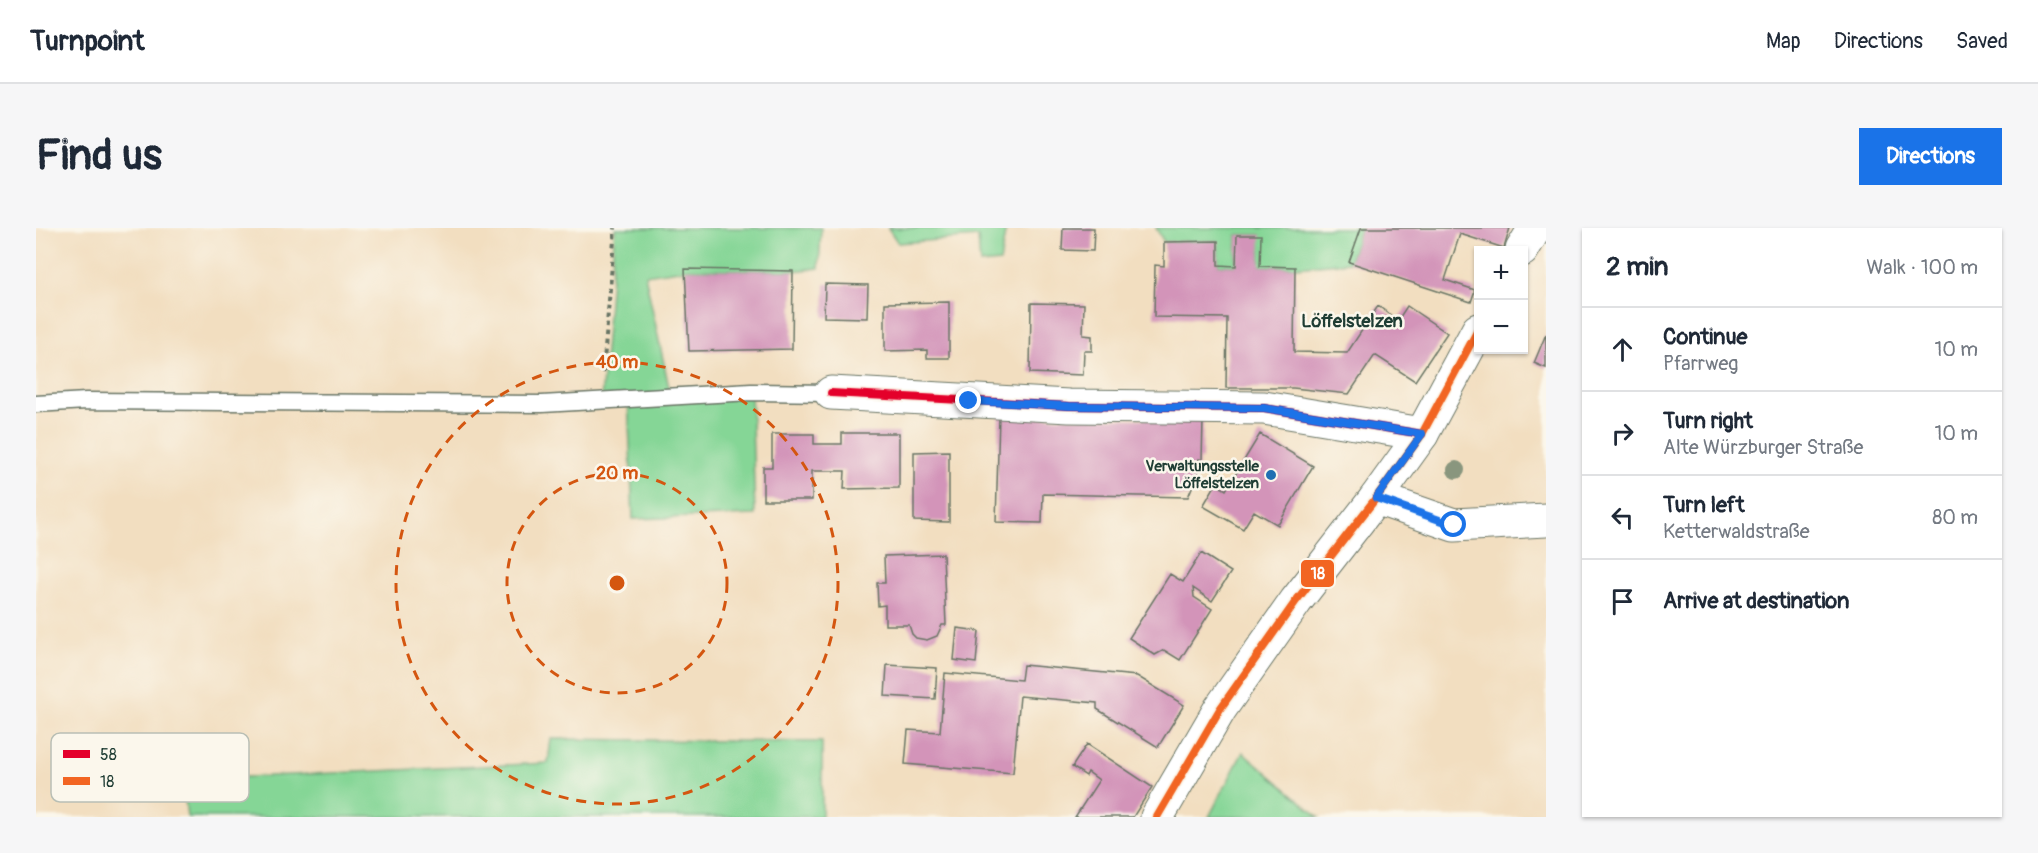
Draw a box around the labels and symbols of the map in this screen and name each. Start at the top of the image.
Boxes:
district label: Löffelstelzen [1301,310,1403,333]
text: 40 m [596,351,638,374]
route end [955,387,981,413]
place label: Verwaltungsstelle Löffelstelzen [1146,457,1260,493]
text: 20 m [596,462,638,485]
marker: Verwaltungsstelle Löffelstelzen [1264,468,1278,482]
route start [1440,511,1466,537]
line badge: 18 [1300,559,1335,588]
text: 18 [1311,564,1325,584]
centre of rings [607,573,627,593]
legend [51,733,249,802]
text: 58 [100,745,117,765]
text: 18 [100,772,114,792]

